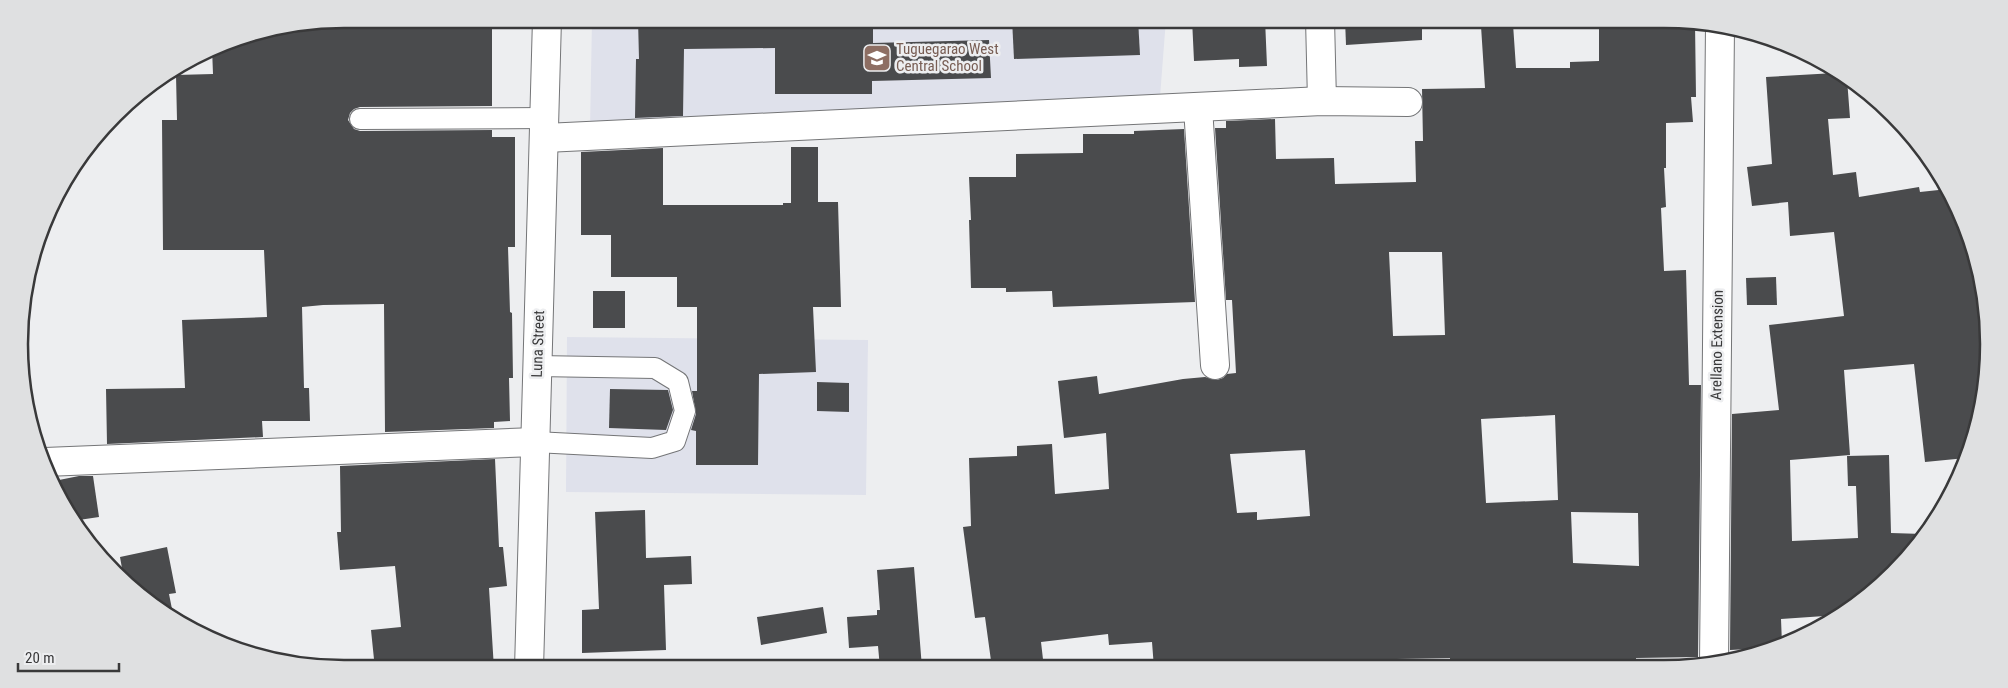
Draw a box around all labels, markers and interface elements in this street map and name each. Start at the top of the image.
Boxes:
place label: Tuguegarao West Central School [896,40,999,75]
school or university icon: Tuguegarao West Central School [862,43,892,73]
street label: Arellano Extension [1707,290,1727,400]
street label: Luna Street [528,310,548,378]
scale bar [18,640,119,672]
text: 20 m [25,649,55,667]

